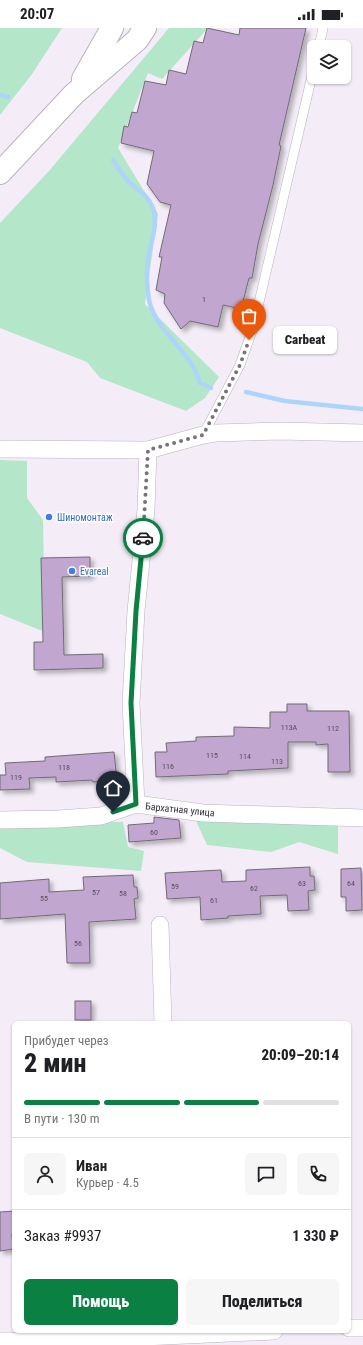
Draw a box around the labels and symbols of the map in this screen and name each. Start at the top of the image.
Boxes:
house number: 1 [202,295,206,304]
pin [232,299,266,340]
callout: Carbeat [273,326,337,354]
marker: Шиномонтаж [44,512,54,522]
place label: Шиномонтаж [57,512,113,523]
courier [123,518,163,558]
marker: Evareal [67,566,77,576]
place label: Evareal [80,566,109,577]
house number: 113А [281,723,298,732]
house number: 112 [327,724,339,733]
house number: 115 [206,751,218,760]
house number: 114 [239,752,251,761]
house number: 113 [271,757,283,766]
house number: 116 [162,762,174,771]
house number: 118 [58,763,70,772]
pin [96,771,130,812]
house number: 119 [10,773,22,782]
street label: Бархатная улица [145,800,215,819]
house number: 60 [150,828,158,837]
house number: 63 [298,879,306,888]
house number: 64 [347,879,355,888]
house number: 59 [171,882,179,891]
house number: 62 [250,884,258,893]
house number: 57 [92,888,100,897]
house number: 58 [119,889,127,898]
house number: 55 [40,894,48,903]
house number: 61 [210,896,218,905]
house number: 56 [74,939,82,948]

